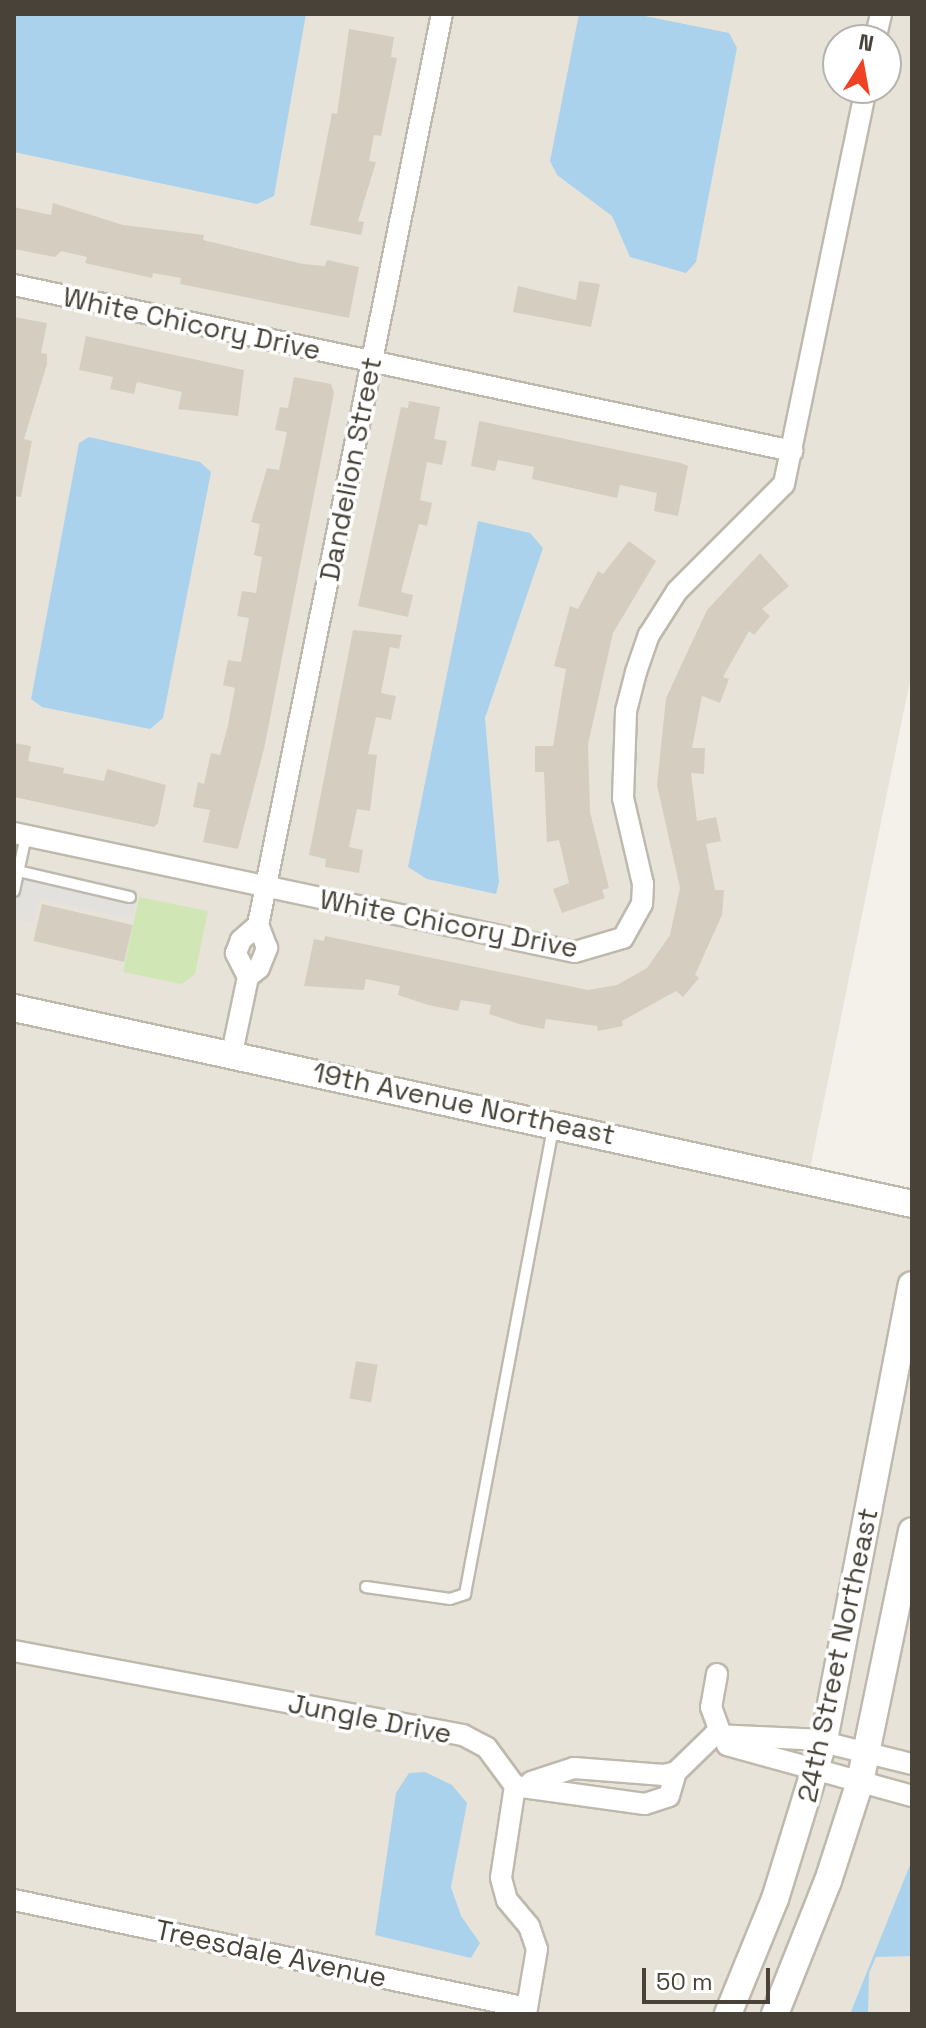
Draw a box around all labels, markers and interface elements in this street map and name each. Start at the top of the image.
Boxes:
north arrow [822,24,902,104]
text: N [856,27,876,58]
street label: White Chicory Drive [60,279,324,367]
street label: Dandelion Street [312,354,388,584]
street label: White Chicory Drive [317,881,581,965]
street label: 19th Avenue Northeast [310,1054,618,1152]
street label: 24th Street Northeast [789,1505,885,1805]
street label: Jungle Drive [285,1686,455,1750]
street label: Treesdale Avenue [152,1912,390,1994]
scale bar [646,1952,774,2002]
text: 50 m [656,1966,713,1997]

